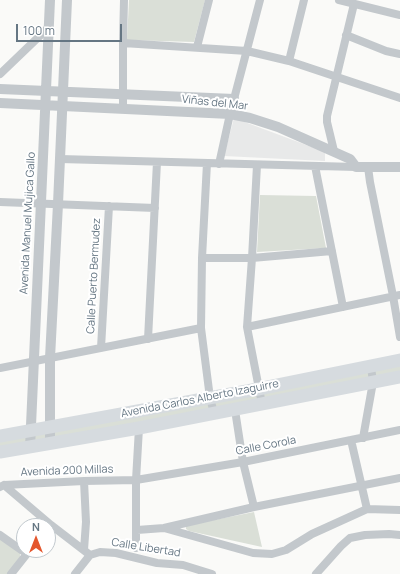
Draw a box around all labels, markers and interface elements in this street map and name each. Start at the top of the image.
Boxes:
scale bar [18,16,124,42]
text: 100 m [23,22,55,39]
street label: Viñas del Mar [181,93,249,113]
street label: Avenida Manuel Mujica Gallo [18,151,38,295]
street label: Calle Puerto Bermudez [84,218,104,334]
street label: Avenida Carlos Alberto Izaguirre [120,377,280,421]
street label: Calle Corola [235,434,297,458]
street label: Avenida 200 Millas [20,463,114,479]
north arrow [16,518,56,558]
text: N [32,519,40,534]
street label: Calle Libertad [110,536,182,560]

